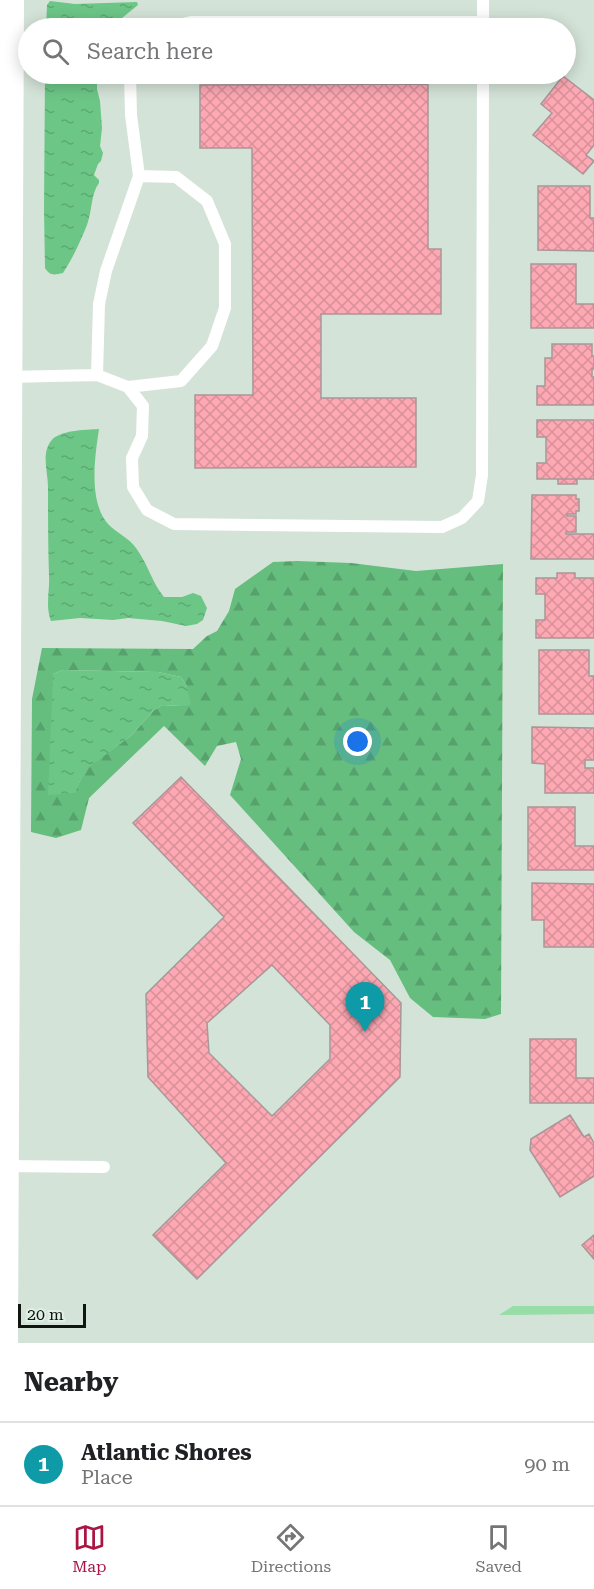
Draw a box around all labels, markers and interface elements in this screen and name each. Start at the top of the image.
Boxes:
search box [18,18,576,84]
icon: search [39,35,72,68]
text: Search here [87,39,213,64]
your location [343,727,372,756]
pin: 1 [346,982,385,1032]
scale bar [18,1301,86,1328]
text: 20 m [27,1305,64,1324]
text: Nearby [24,1367,118,1397]
text: Atlantic Shores [81,1440,252,1465]
text: 1 [38,1452,49,1476]
text: 90 m [524,1452,570,1476]
text: Place [81,1465,133,1489]
tab: Map [72,1521,106,1576]
tab: Directions [251,1521,331,1576]
tab: Saved [475,1521,522,1576]

